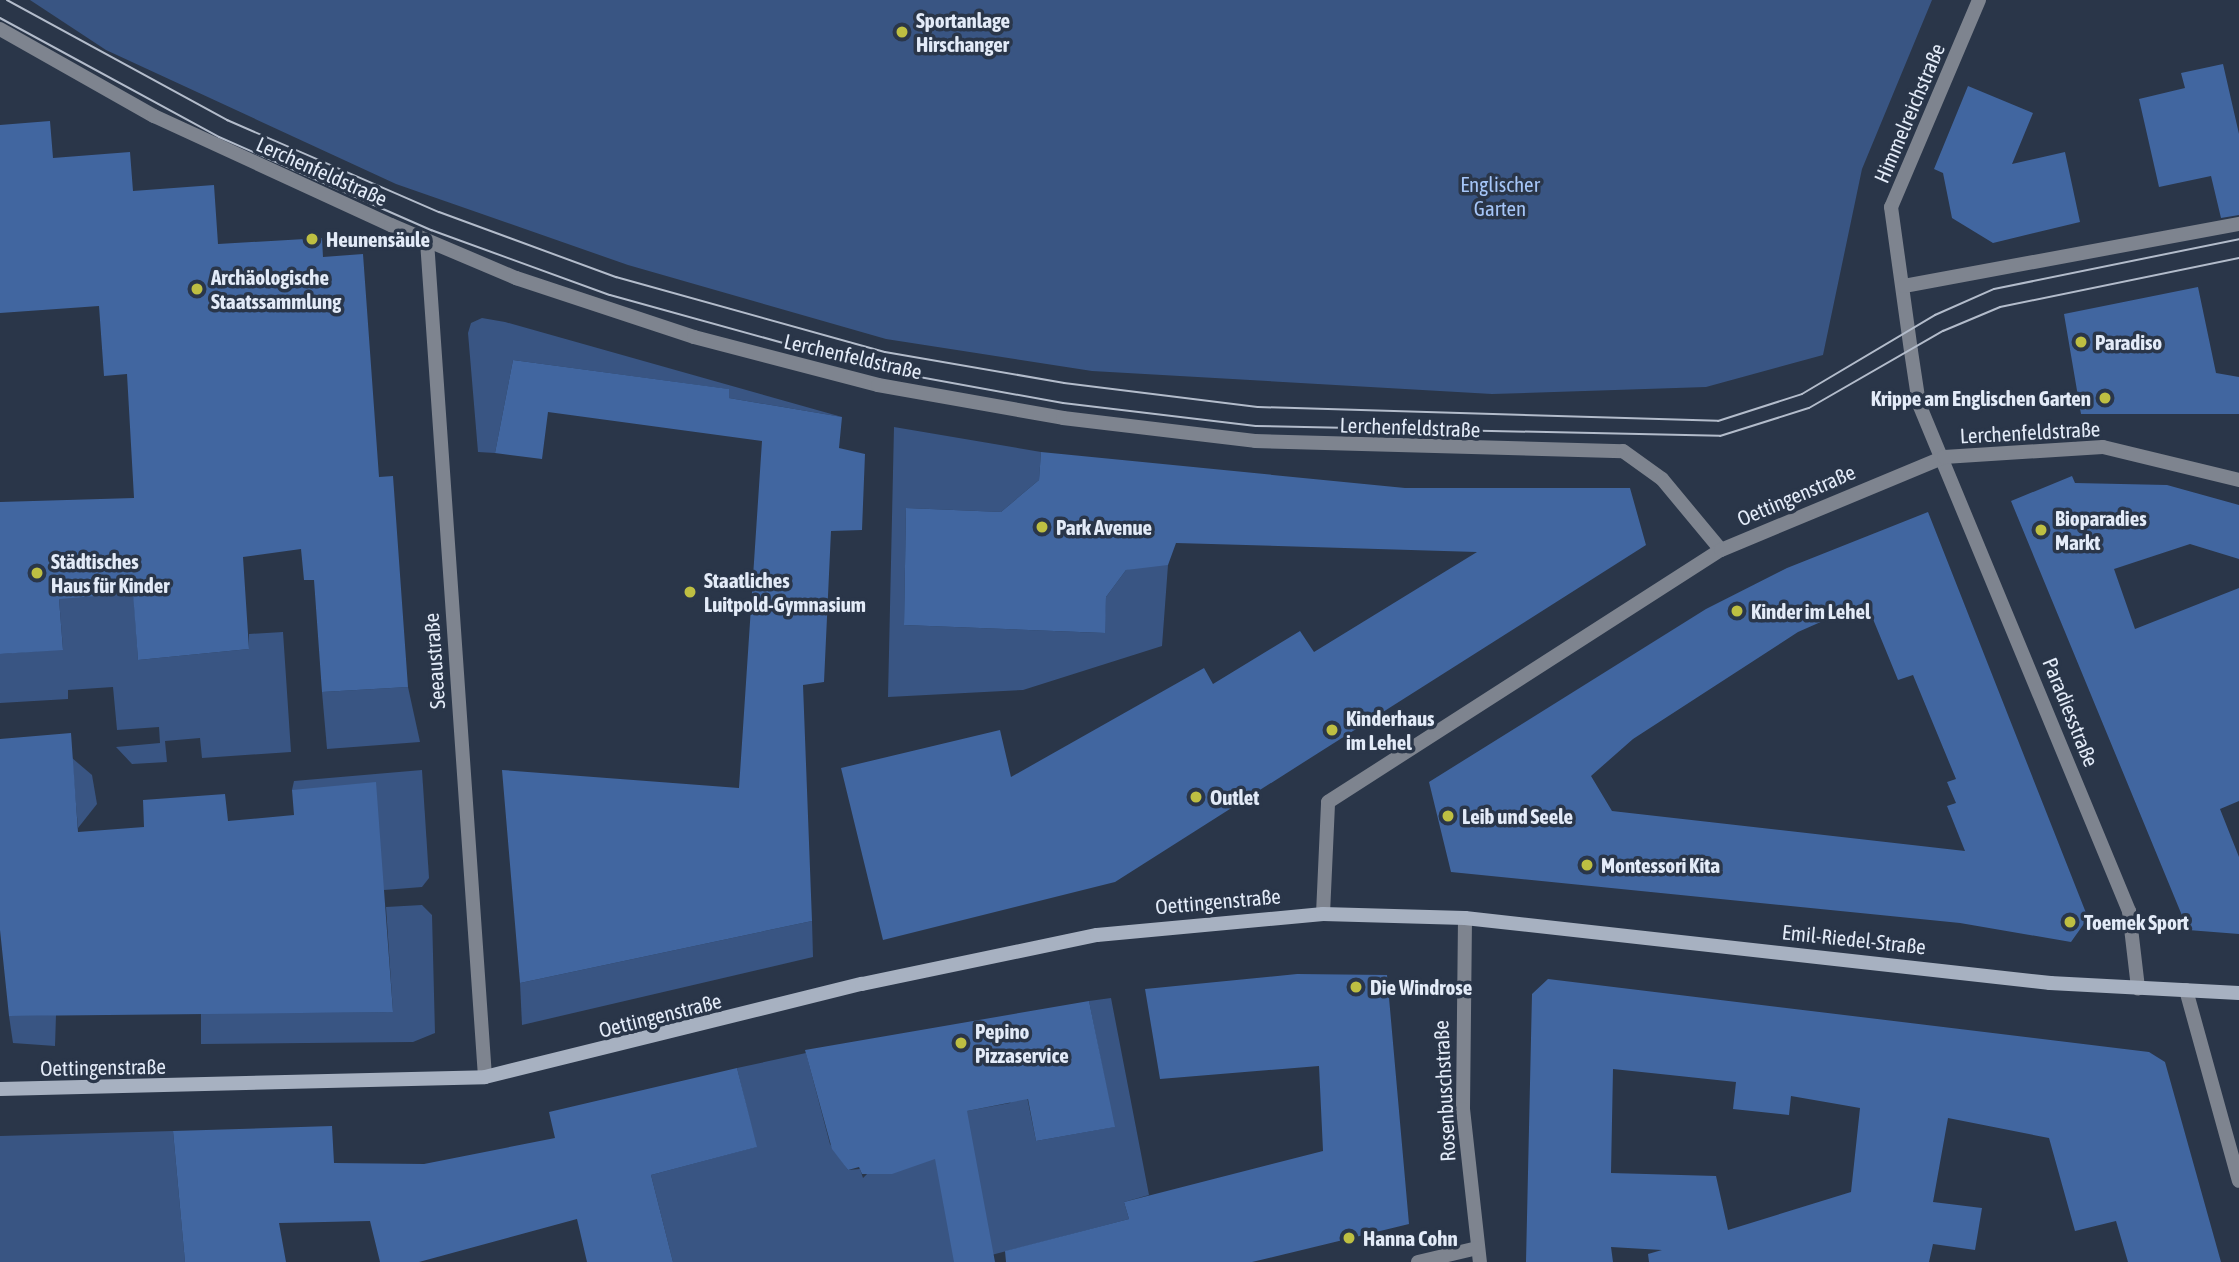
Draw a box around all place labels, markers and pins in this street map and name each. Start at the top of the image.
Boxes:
place label: Sportanlage Hirschanger [916,7,1010,57]
marker: Sportanlage Hirschanger [894,24,910,40]
place label: Heunensäule [326,226,430,252]
marker: Heunensäule [304,231,320,247]
place label: Archäologische Staatssammlung [211,264,341,314]
marker: Archäologische Staatssammlung [189,281,205,297]
place label: Paradiso [2095,329,2162,355]
marker: Paradiso [2073,334,2089,350]
place label: Krippe am Englischen Garten [1871,385,2091,411]
marker: Krippe am Englischen Garten [2097,390,2113,406]
place label: Bioparadies Markt [2055,505,2147,555]
place label: Park Avenue [1056,514,1152,540]
marker: Park Avenue [1034,519,1050,535]
marker: Bioparadies Markt [2033,522,2049,538]
place label: Städtisches Haus für Kinder [51,548,169,598]
marker: Städtisches Haus für Kinder [29,565,45,581]
place label: Staatliches Luitpold-Gymnasium [704,567,866,617]
marker: Staatliches Luitpold-Gymnasium [682,584,698,600]
place label: Kinder im Lehel [1751,598,1871,624]
marker: Kinder im Lehel [1729,603,1745,619]
place label: Kinderhaus im Lehel [1346,705,1434,755]
marker: Kinderhaus im Lehel [1324,722,1340,738]
place label: Outlet [1210,784,1259,810]
marker: Outlet [1188,789,1204,805]
place label: Leib und Seele [1462,803,1573,829]
marker: Leib und Seele [1440,808,1456,824]
place label: Montessori Kita [1601,852,1720,878]
marker: Montessori Kita [1579,857,1595,873]
place label: Toemek Sport [2084,909,2189,935]
marker: Toemek Sport [2062,914,2078,930]
place label: Die Windrose [1370,974,1472,1000]
marker: Die Windrose [1348,979,1364,995]
place label: Pepino Pizzaservice [975,1018,1069,1068]
marker: Pepino Pizzaservice [953,1035,969,1051]
place label: Hanna Cohn [1363,1225,1458,1251]
marker: Hanna Cohn [1341,1230,1357,1246]

